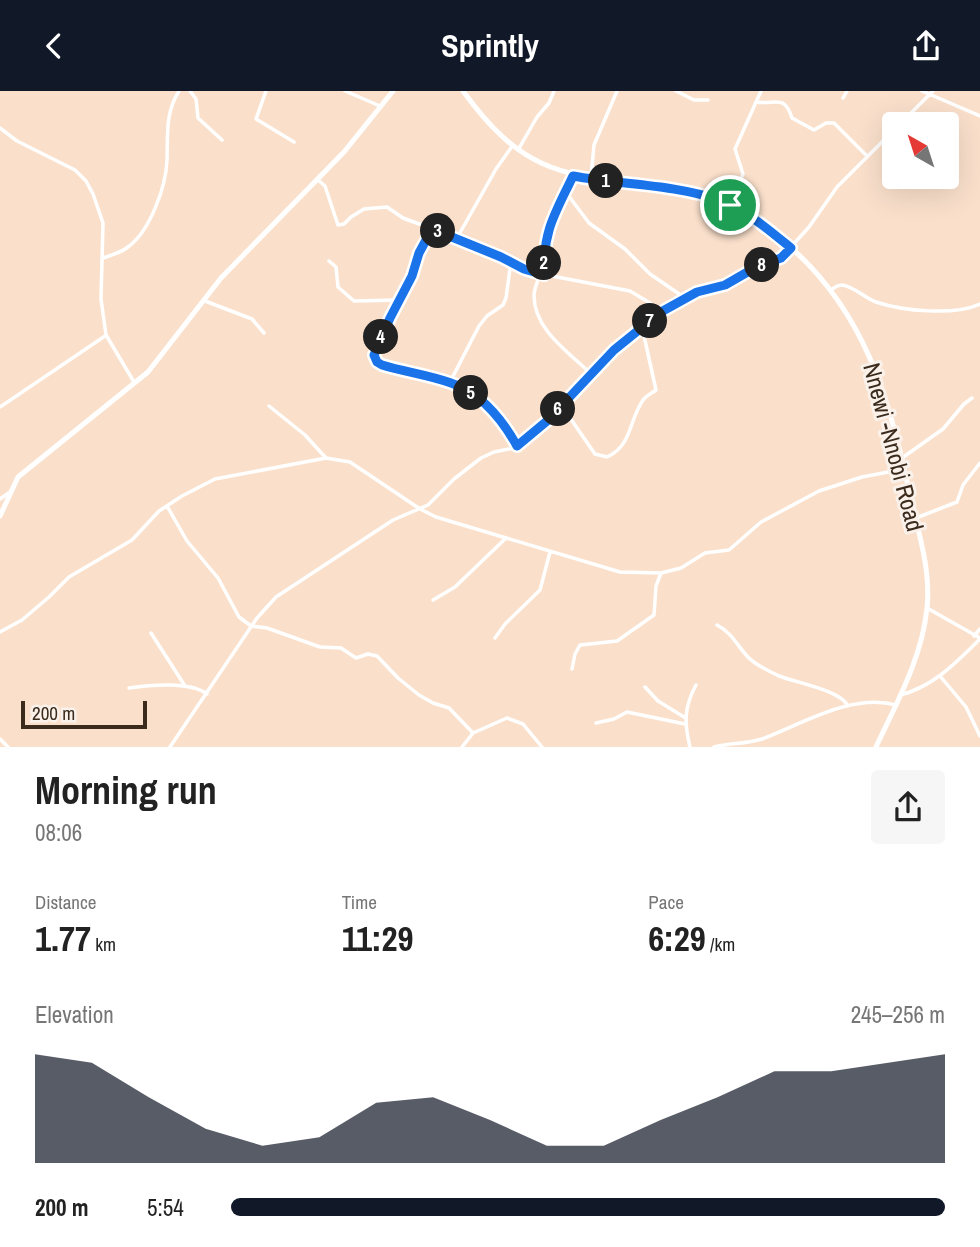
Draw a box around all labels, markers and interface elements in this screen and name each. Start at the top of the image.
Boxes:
text: Sprintly [441,24,539,67]
icon: back [35,27,73,65]
icon: share [907,27,945,65]
north arrow [882,112,959,189]
map controls [882,112,959,189]
pin: 1 [588,163,624,199]
text: 1 [601,167,610,193]
pin [700,175,760,235]
icon: arrive [711,186,749,224]
pin: 3 [420,213,456,249]
text: 3 [433,217,442,243]
pin: 2 [526,245,562,281]
pin: 8 [744,247,780,283]
text: 2 [539,249,548,275]
text: 8 [757,251,766,277]
pin: 7 [632,303,668,338]
text: 7 [645,307,654,333]
pin: 4 [364,320,398,355]
text: 4 [376,323,385,349]
street label: Nnewi -Nnobi Road [856,359,932,535]
pin: 5 [454,375,489,411]
text: 5 [466,379,475,405]
pin: 6 [540,391,576,427]
text: 6 [553,395,562,421]
scale bar [21,697,147,729]
text: 200 m [32,700,75,726]
text: Morning run [35,765,217,816]
button: share [871,770,945,844]
text: 08:06 [35,817,82,848]
text: Distance [35,889,96,915]
text: Time [342,889,377,915]
text: Pace [648,889,684,915]
text: 1.77 [35,915,91,962]
text: 11:29 [342,915,413,962]
text: 6:29 [648,915,706,962]
text: km [91,931,116,957]
text: /km [706,931,735,957]
text: Elevation [35,999,114,1030]
text: 245–256 m [851,999,945,1030]
text: 200 m [35,1192,88,1223]
text: 5:54 [147,1192,184,1223]

